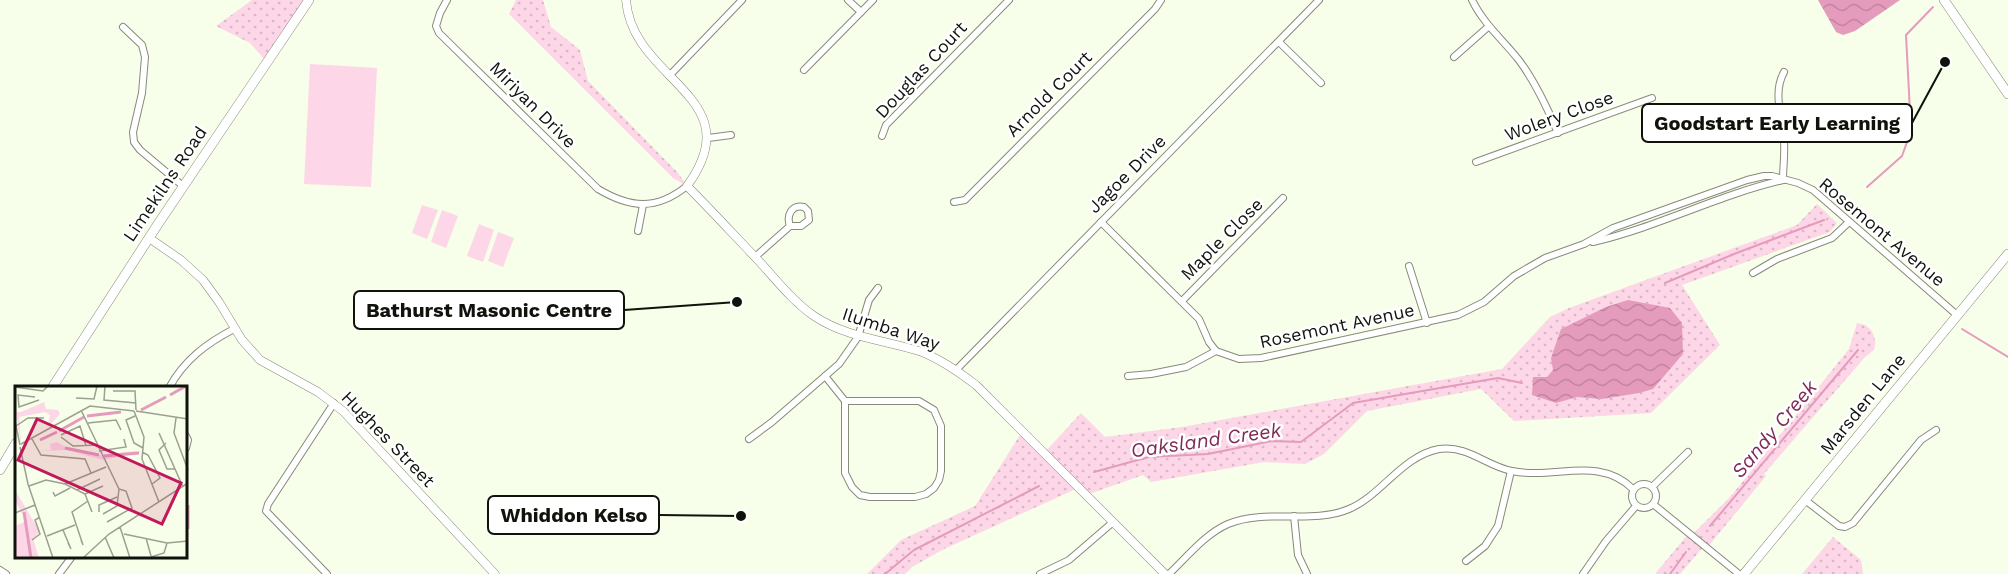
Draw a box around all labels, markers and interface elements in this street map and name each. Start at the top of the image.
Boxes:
street label: Douglas Court [871,17,971,122]
street label: Arnold Court [1001,46,1096,141]
street label: Miriyan Drive [486,57,581,152]
street label: Wolery Close [1502,86,1616,145]
callout: Goodstart Early Learning [1642,104,1912,142]
text: Goodstart Early Learning [1654,111,1901,135]
street label: Limekilns Road [118,122,211,245]
street label: Jagoe Drive [1083,130,1170,217]
street label: Rosemont Avenue [1815,173,1950,290]
street label: Maple Close [1176,193,1267,284]
callout: Bathurst Masonic Centre [354,291,624,329]
text: Bathurst Masonic Centre [366,298,612,322]
street label: Rosemont Avenue [1257,299,1416,352]
street label: Ilumba Way [840,303,943,354]
street label: Marsden Lane [1816,349,1910,458]
water label: Sandy Creek [1726,374,1823,483]
inset map [15,386,188,559]
street label: Hughes Street [337,386,440,491]
water label: Oaksland Creek [1129,417,1284,462]
callout: Whiddon Kelso [488,496,659,534]
text: Whiddon Kelso [500,503,648,527]

